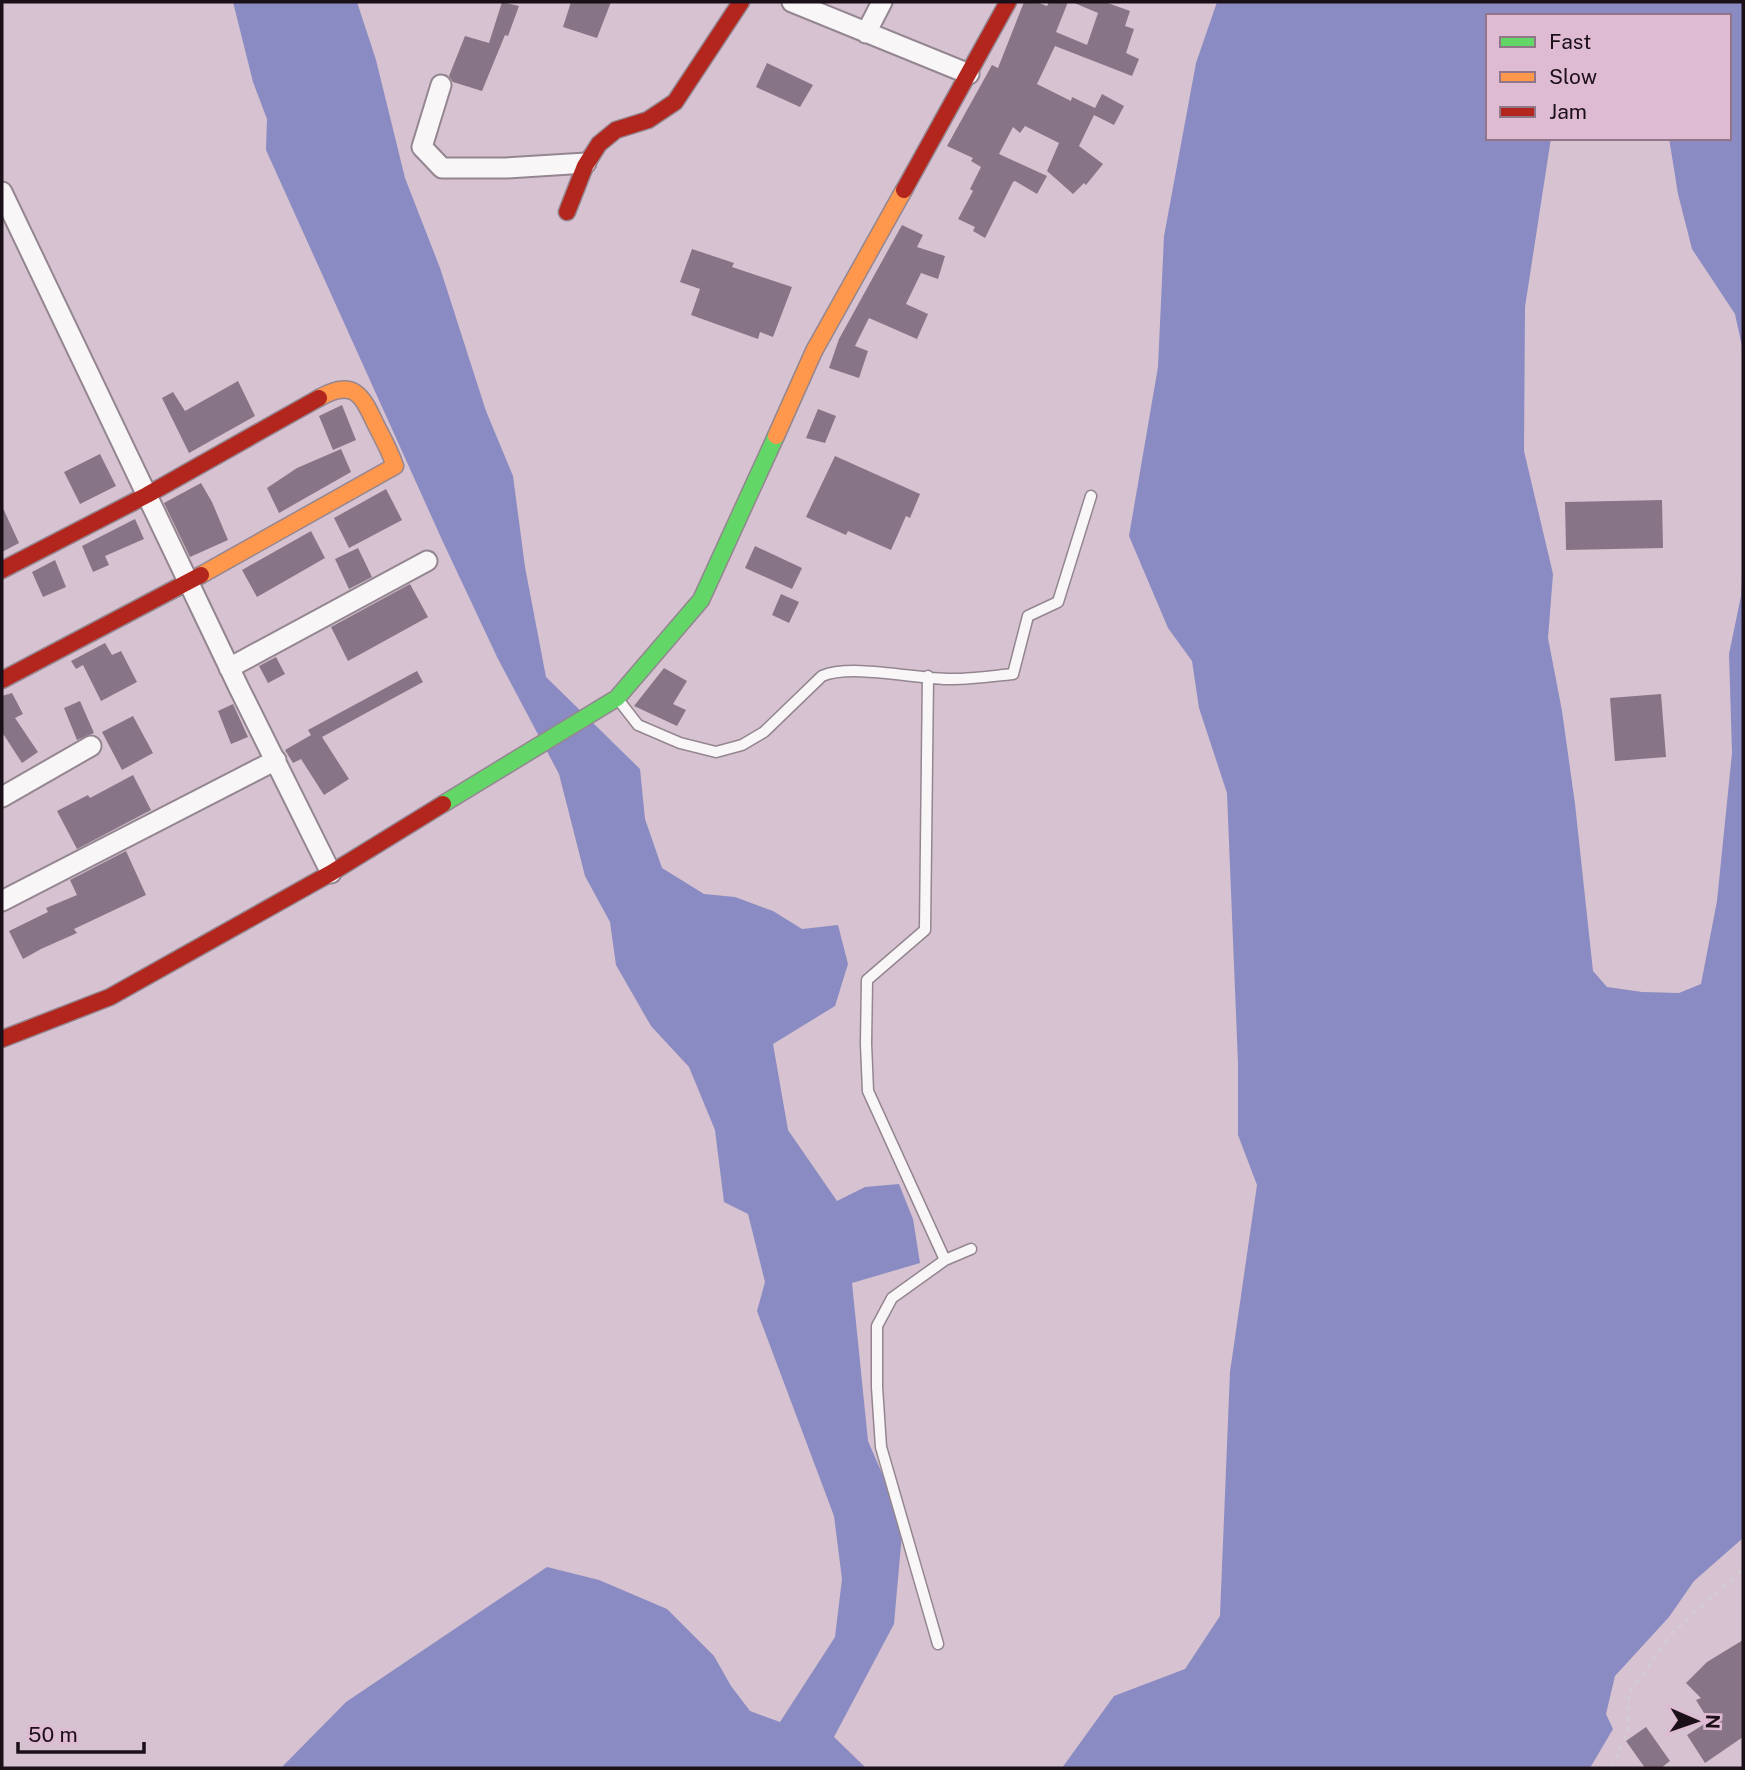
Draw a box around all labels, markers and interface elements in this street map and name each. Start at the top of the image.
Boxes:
legend [1486,14,1731,140]
text: Fast [1549,29,1591,54]
text: Slow [1549,64,1597,89]
text: Jam [1549,99,1587,124]
north arrow [1661,1686,1731,1756]
scale bar [18,1710,144,1754]
text: N [1702,1714,1724,1729]
text: 50 m [28,1722,78,1747]

